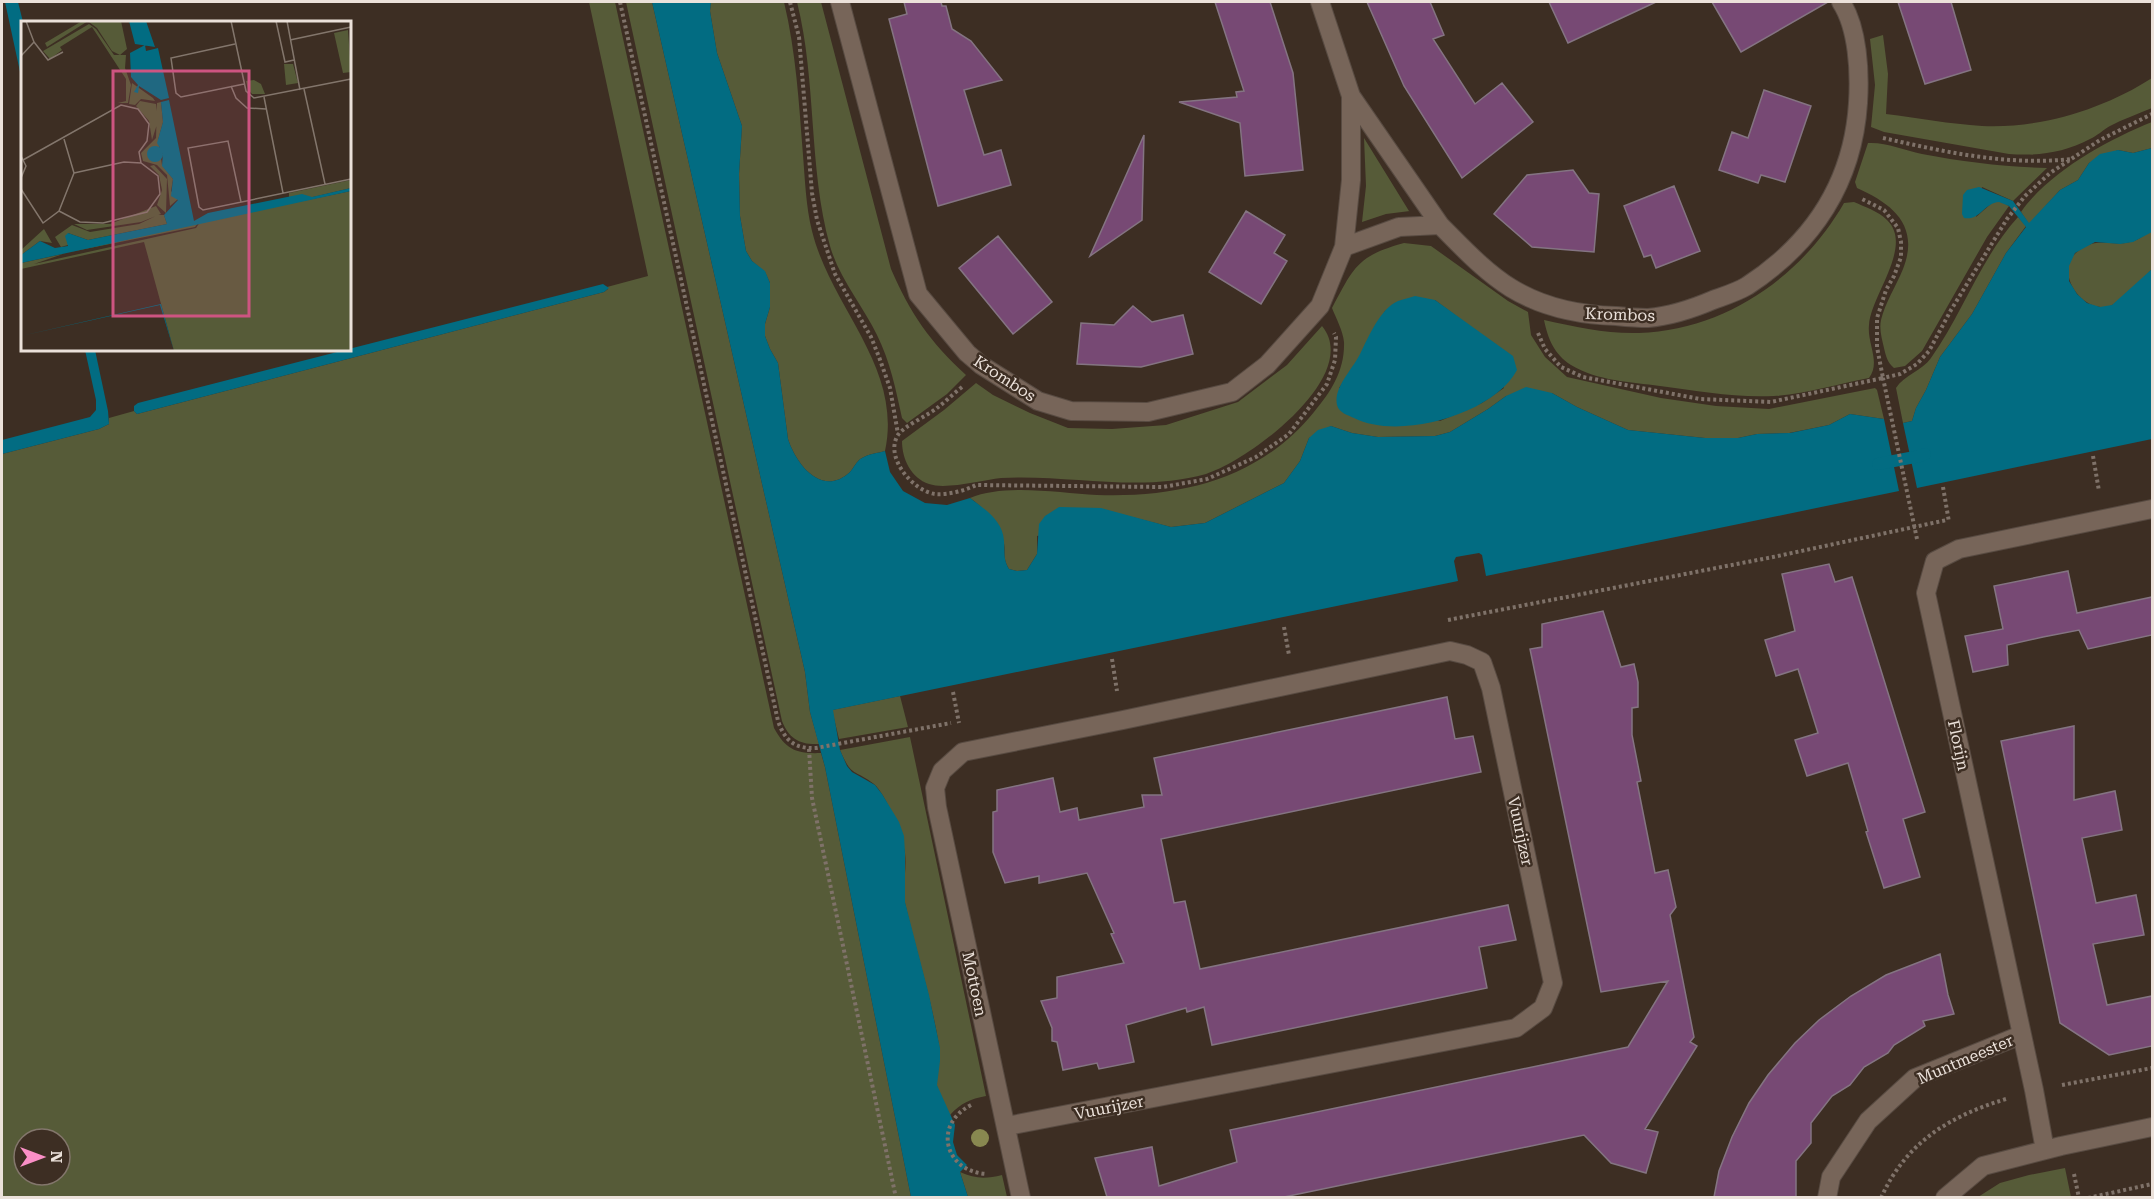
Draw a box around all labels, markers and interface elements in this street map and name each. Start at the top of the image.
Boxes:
inset map [21,21,351,351]
street label: Krombos [1585,304,1656,325]
street label: Krombos [970,351,1040,406]
street label: Florijn [1944,718,1973,772]
street label: Vuurijzer [1504,795,1537,868]
street label: Mottoen [958,950,991,1018]
street label: Muntmeester [1914,1031,2016,1088]
street label: Vuurijzer [1073,1091,1146,1124]
north arrow [12,1127,72,1187]
text: N [47,1151,66,1163]

